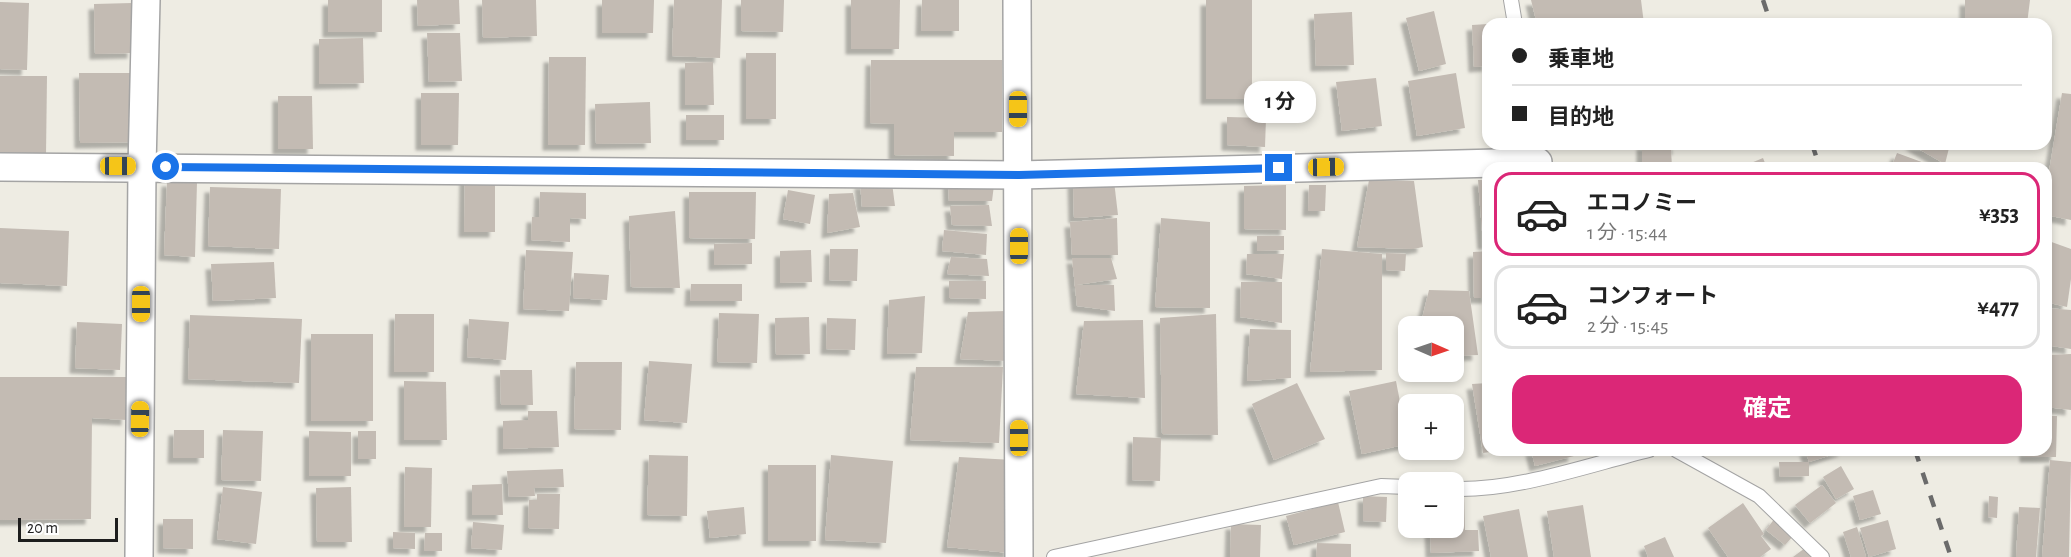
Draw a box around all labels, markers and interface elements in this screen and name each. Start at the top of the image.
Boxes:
text: 乗車地 [1548,48,1614,70]
callout: 1 分 [1243,81,1315,123]
car [1009,91,1027,127]
text: 1 分 [1265,92,1295,112]
text: 目的地 [1548,106,1614,128]
route start [152,153,179,180]
route end [1265,154,1292,181]
car [100,157,136,175]
car [1308,158,1344,176]
icon: car [1515,187,1569,241]
text: エコノミー [1587,192,1697,214]
text: ¥353 [1979,203,2019,225]
text: 1 分 · 15:44 [1587,223,1667,243]
car [1010,228,1028,264]
icon: car [1515,280,1569,334]
text: コンフォート [1587,285,1718,307]
car [132,286,150,322]
text: ¥477 [1977,296,2019,318]
north arrow [1398,316,1464,382]
map controls [1398,316,1464,538]
text: 2 分 · 15:45 [1587,316,1668,336]
button: 確定 [1512,375,2022,444]
button: + [1398,394,1464,460]
car [131,401,149,437]
car [1010,420,1028,456]
button: − [1398,472,1464,538]
scale bar [18,515,118,542]
text: 20 m [27,520,58,536]

